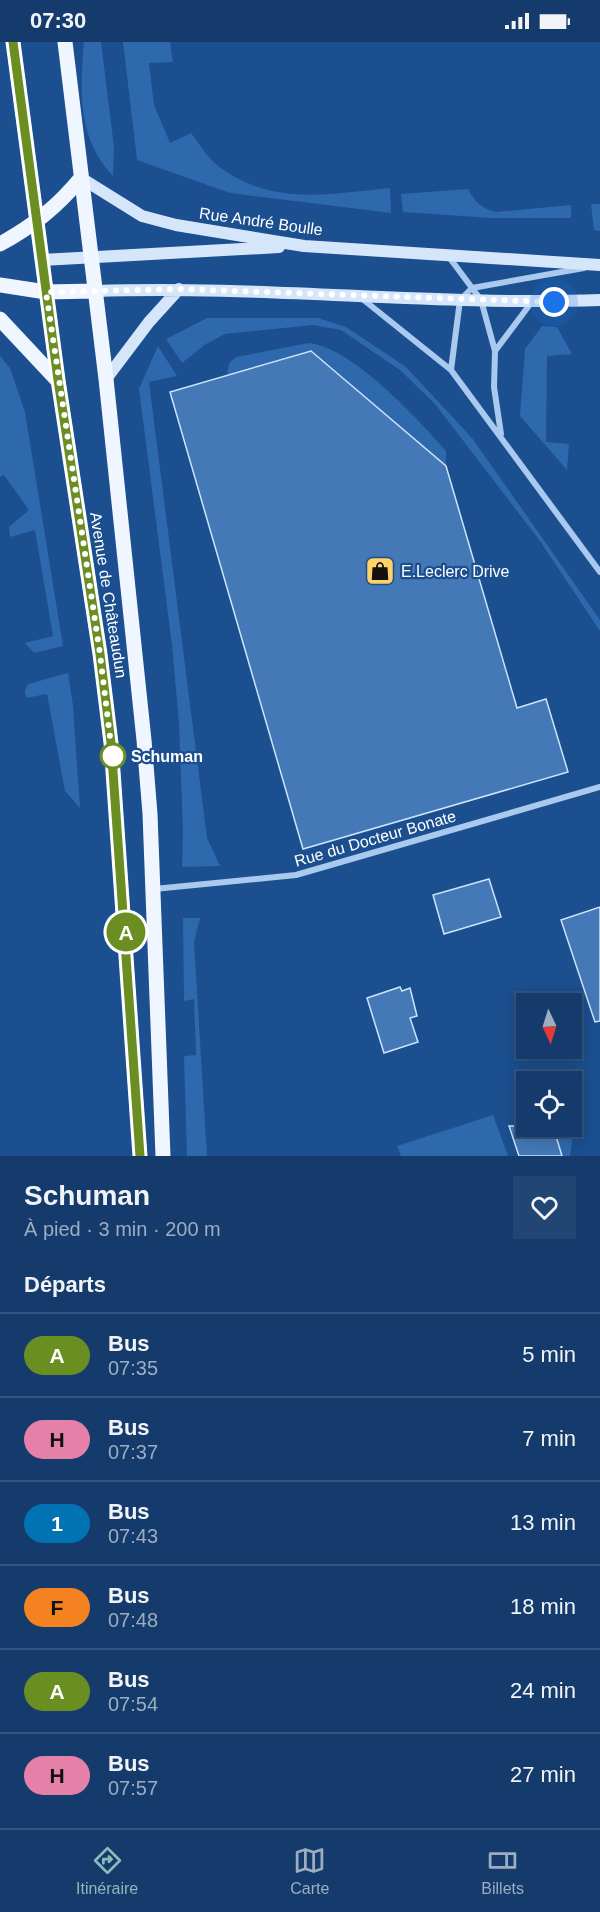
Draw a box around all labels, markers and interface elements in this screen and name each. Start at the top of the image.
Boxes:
text: 07:30 [30,8,86,33]
street label: Rue André Boulle [198,204,324,239]
your location [539,287,569,317]
street label: Avenue de Châteaudun [87,511,130,679]
shop icon: E.Leclerc Drive [364,555,396,587]
place label: E.Leclerc Drive [401,563,510,580]
marker: Schuman [100,743,126,769]
place label: Schuman [131,748,203,765]
street label: Rue du Docteur Bonate [292,807,458,870]
line badge: A [106,912,146,952]
text: A [118,921,134,944]
north arrow [516,993,582,1059]
map controls [516,993,582,1137]
button: locate [516,1071,582,1137]
button: heart [513,1176,576,1239]
text: Schuman [24,1180,150,1211]
text: À pied · 3 min · 200 m [24,1218,221,1240]
text: Départs [24,1272,106,1297]
text: Bus [108,1331,150,1356]
text: 5 min [522,1342,576,1367]
text: A [49,1344,65,1367]
text: 07:35 [108,1357,158,1379]
text: Bus [108,1415,150,1440]
text: 7 min [522,1426,576,1451]
text: H [49,1428,65,1451]
text: 07:37 [108,1441,158,1463]
text: Bus [108,1499,150,1524]
text: 13 min [510,1510,576,1535]
text: 1 [51,1512,63,1535]
text: 07:43 [108,1525,158,1547]
text: Bus [108,1583,150,1608]
text: 18 min [510,1594,576,1619]
text: F [51,1596,63,1619]
text: 07:48 [108,1609,158,1631]
text: Bus [108,1667,150,1692]
text: 24 min [510,1678,576,1703]
text: A [49,1680,65,1703]
text: 07:54 [108,1693,158,1715]
text: Bus [108,1751,150,1776]
text: 27 min [510,1762,576,1787]
text: H [49,1764,65,1787]
text: 07:57 [108,1777,158,1799]
tab: Itinéraire [76,1844,138,1898]
tab: Carte [290,1844,329,1898]
tab: Billets [481,1844,524,1898]

